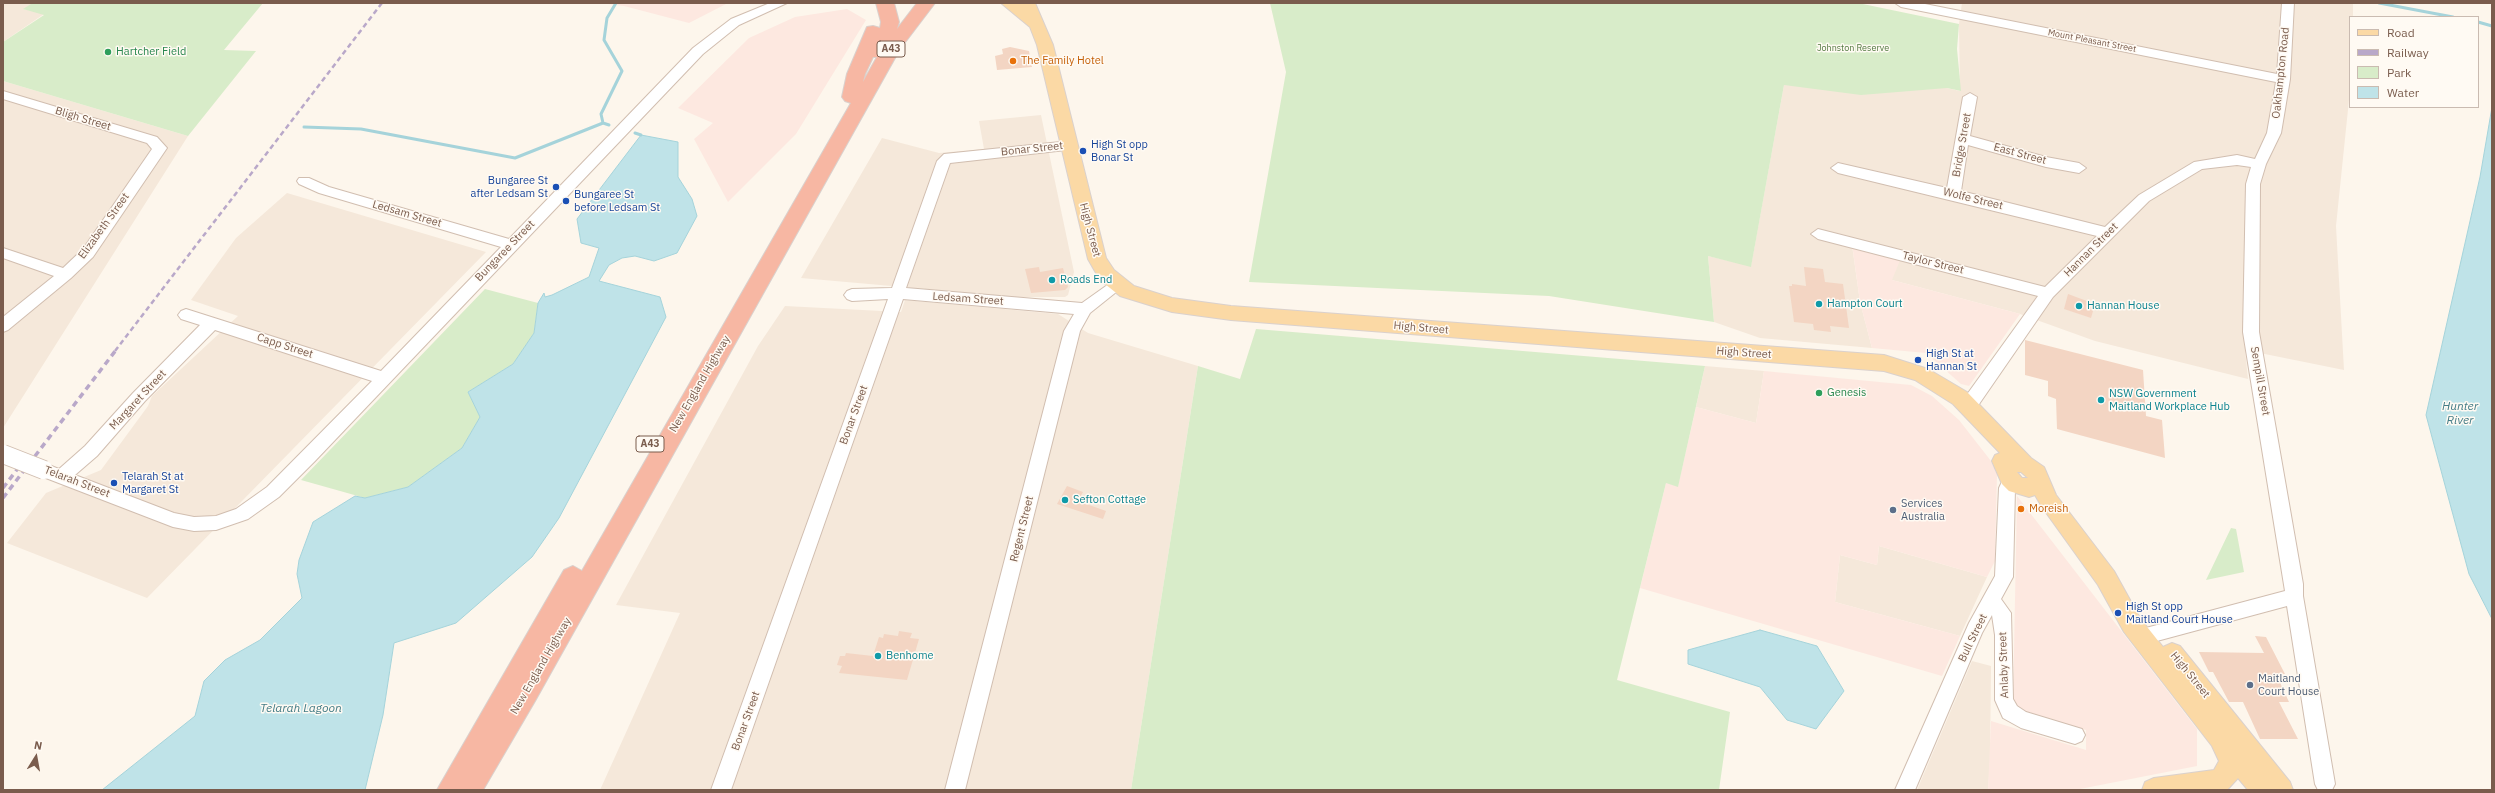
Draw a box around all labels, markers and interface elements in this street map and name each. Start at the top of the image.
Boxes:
legend [2349,16,2479,108]
text: Road [2387,25,2415,40]
street label: Mount Pleasant Street [2047,27,2137,55]
street label: Oakhampton Road [2270,27,2292,119]
road number: A43 [877,41,905,57]
park label: Johnston Reserve [1817,43,1889,53]
place label: Hartcher Field [116,45,186,59]
text: Railway [2387,45,2429,60]
marker: Hartcher Field [103,47,113,57]
place label: The Family Hotel [1021,54,1104,68]
marker: The Family Hotel [1008,56,1018,66]
text: Park [2387,65,2411,80]
text: Water [2387,85,2419,100]
street label: Bligh Street [53,104,113,134]
street label: Bridge Street [1950,112,1974,178]
place label: High St opp Bonar St [1091,138,1148,164]
street label: Bonar Street [1000,139,1064,159]
street label: East Street [1992,141,2048,167]
marker: High St opp Bonar St [1078,146,1088,156]
place label: Bungaree St after Ledsam St [471,174,548,200]
marker: Bungaree St after Ledsam St [551,182,561,192]
street label: Wolfe Street [1942,185,2004,213]
place label: Bungaree St before Ledsam St [574,188,660,214]
street label: Elizabeth Street [76,190,132,262]
marker: Bungaree St before Ledsam St [561,196,571,206]
street label: Ledsam Street [371,198,443,230]
street label: High Street [1076,202,1104,258]
street label: Bungaree Street [472,218,538,284]
street label: Hannan Street [2061,220,2121,280]
street label: Taylor Street [1901,249,1965,277]
place label: Roads End [1060,273,1112,287]
marker: Roads End [1047,275,1057,285]
street label: Ledsam Street [932,290,1004,308]
place label: Hampton Court [1827,297,1903,311]
marker: Hampton Court [1814,299,1824,309]
place label: Hannan House [2087,299,2159,313]
marker: Hannan House [2074,301,2084,311]
street label: High Street [1393,319,1449,337]
street label: Capp Street [255,331,315,361]
street label: New England Highway [667,333,733,435]
street label: High Street [1716,344,1772,362]
street label: Sempill Street [2247,345,2273,417]
place label: High St at Hannan St [1926,347,1977,373]
marker: High St at Hannan St [1913,355,1923,365]
street label: Margaret Street [107,367,169,433]
street label: Bonar Street [837,383,871,447]
place label: Genesis [1827,386,1866,400]
place label: NSW Government Maitland Workplace Hub [2109,387,2230,413]
marker: Genesis [1814,388,1824,398]
marker: NSW Government Maitland Workplace Hub [2096,395,2106,405]
water label: Hunter River [2442,400,2478,428]
road number: A43 [636,436,664,452]
street label: Telarah Street [42,463,112,501]
place label: Telarah St at Margaret St [122,470,184,496]
marker: Telarah St at Margaret St [109,478,119,488]
place label: Sefton Cottage [1073,493,1146,507]
street label: Regent Street [1007,495,1037,563]
marker: Sefton Cottage [1060,495,1070,505]
place label: Services Australia [1901,497,1945,523]
place label: Moreish [2029,502,2068,516]
marker: Moreish [2016,504,2026,514]
marker: Services Australia [1888,505,1898,515]
place label: High St opp Maitland Court House [2126,600,2233,626]
marker: High St opp Maitland Court House [2113,608,2123,618]
street label: Bull Street [1956,612,1990,664]
street label: New England Highway [508,615,574,717]
street label: Anlaby Street [1996,631,2012,699]
place label: Benhome [886,649,934,663]
street label: High Street [2167,649,2213,701]
marker: Benhome [873,651,883,661]
place label: Maitland Court House [2258,672,2319,698]
marker: Maitland Court House [2245,680,2255,690]
street label: Bonar Street [729,689,763,753]
water label: Telarah Lagoon [260,702,342,716]
north arrow [16,737,56,777]
text: N [33,738,44,753]

